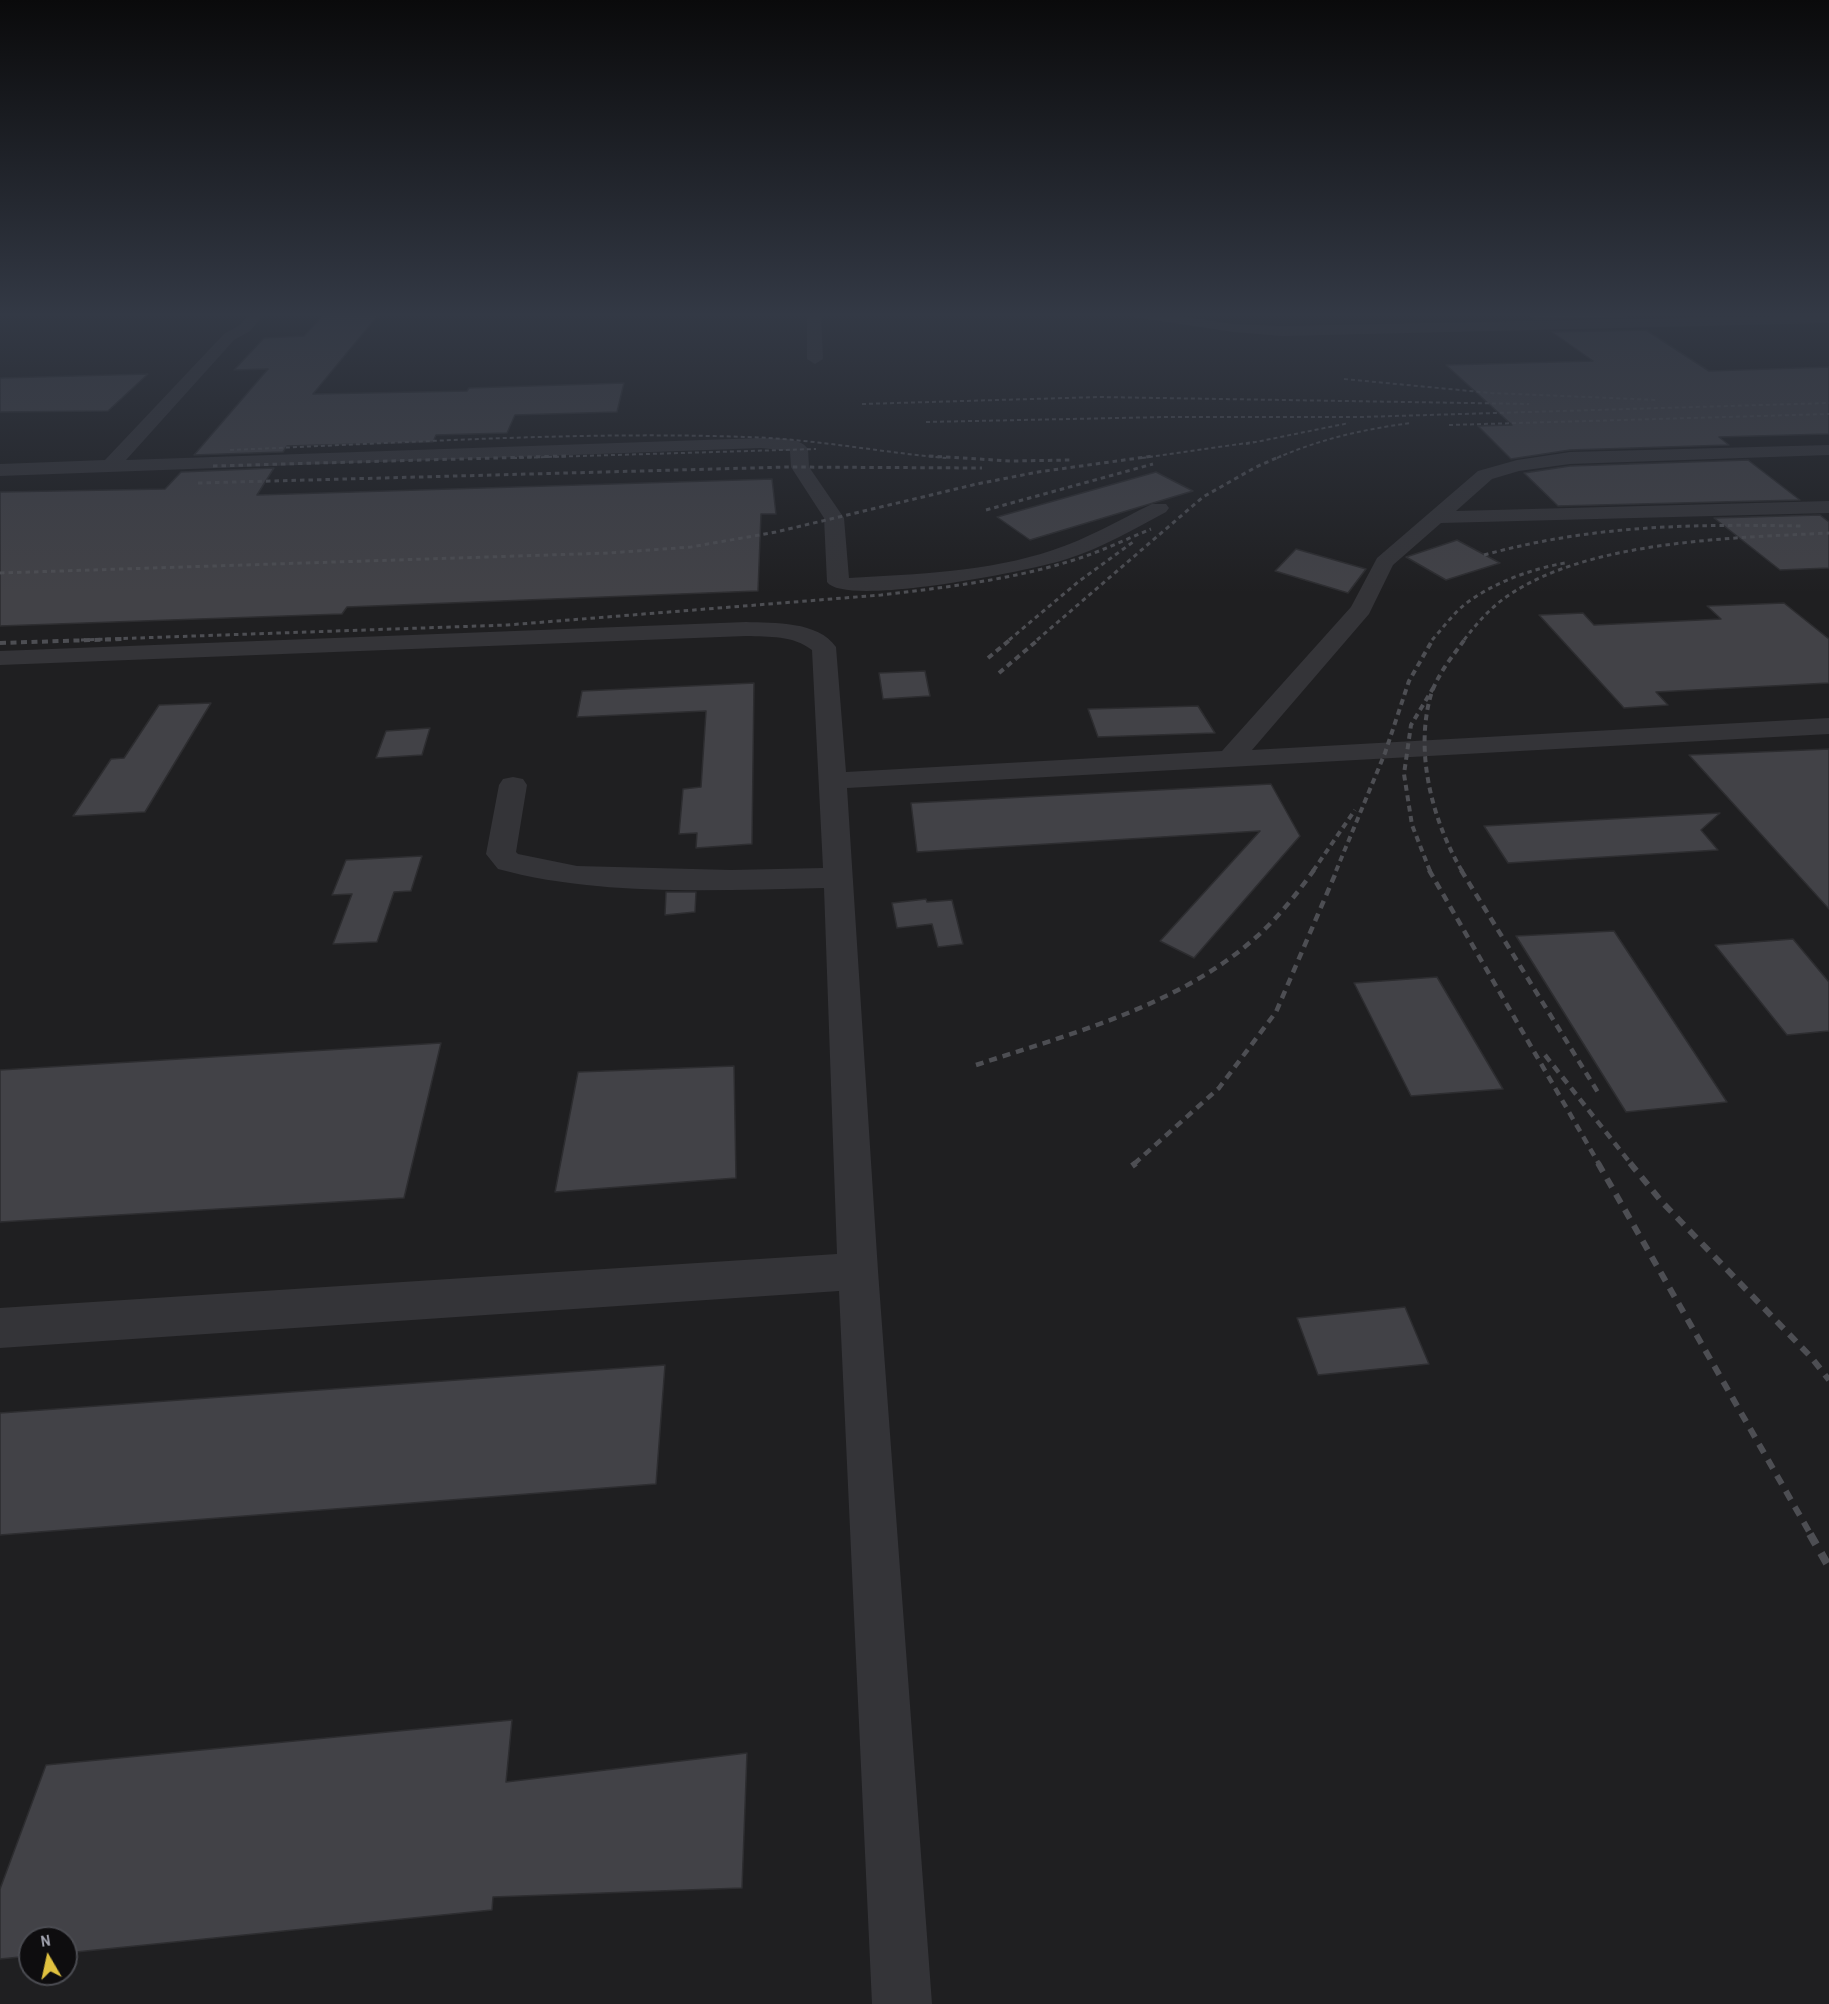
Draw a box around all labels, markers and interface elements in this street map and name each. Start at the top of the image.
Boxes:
north arrow [18,1926,78,1986]
text: N [39,1929,52,1952]

